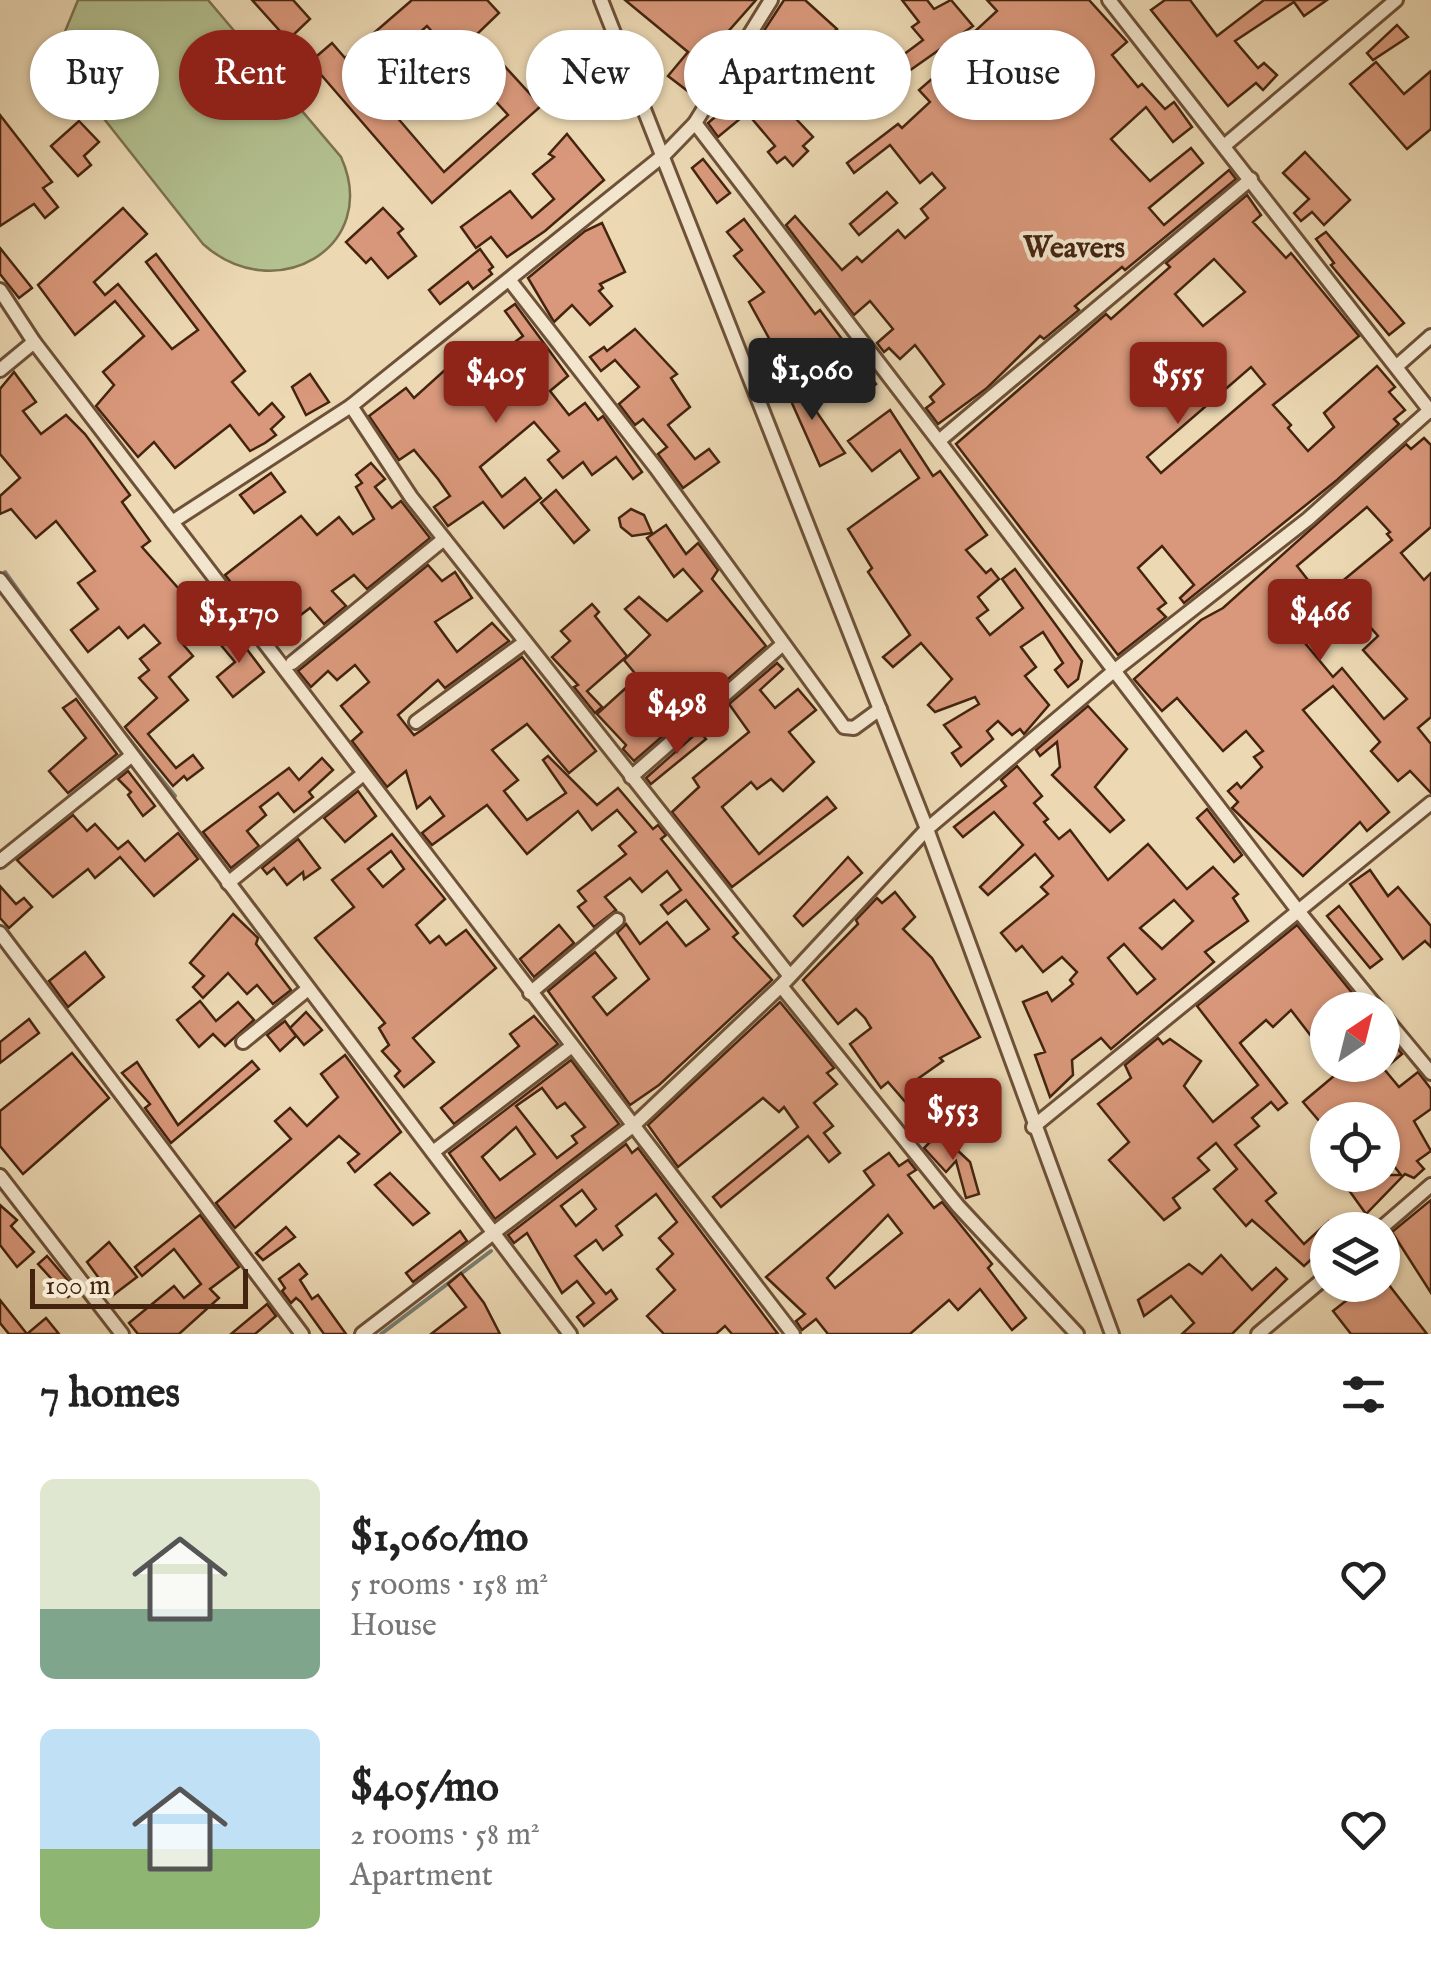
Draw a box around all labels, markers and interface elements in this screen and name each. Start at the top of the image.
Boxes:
chip: Buy [30,30,159,120]
chip: Rent [179,30,322,120]
chip: Filters [342,30,506,120]
chip: New [526,30,664,120]
chip: Apartment [684,30,911,120]
chip: House [931,30,1095,120]
district label: Weavers [1022,230,1125,268]
pin: $1,060 [731,338,893,423]
pin: $405 [437,341,555,426]
pin: $555 [1119,342,1237,427]
text: $1,060 [770,350,854,391]
text: $405 [466,353,526,394]
text: $555 [1152,354,1204,395]
pin: $466 [1261,579,1379,664]
pin: $1,170 [158,581,320,666]
text: $466 [1290,591,1350,632]
text: $1,170 [199,593,279,634]
pin: $498 [618,672,736,757]
text: $498 [647,684,707,725]
north arrow [1310,992,1400,1082]
map controls [1310,992,1400,1302]
pin: $553 [894,1078,1012,1163]
text: $553 [927,1090,979,1131]
button: locate [1310,1102,1400,1192]
button: layers [1310,1212,1400,1302]
scale bar [30,1264,248,1308]
text: 100 m [45,1269,111,1304]
icon: filters [1336,1367,1391,1422]
text: 7 homes [40,1368,180,1421]
text: $1,060/mo [350,1512,528,1565]
icon: home [120,1519,240,1639]
icon: heart [1336,1552,1391,1607]
text: 5 rooms · 158 m² [350,1565,549,1606]
text: House [350,1606,437,1647]
text: $405/mo [350,1762,499,1815]
icon: home [120,1769,240,1889]
icon: heart [1336,1802,1391,1857]
text: 2 rooms · 58 m² [350,1815,540,1856]
text: Apartment [350,1856,493,1897]

